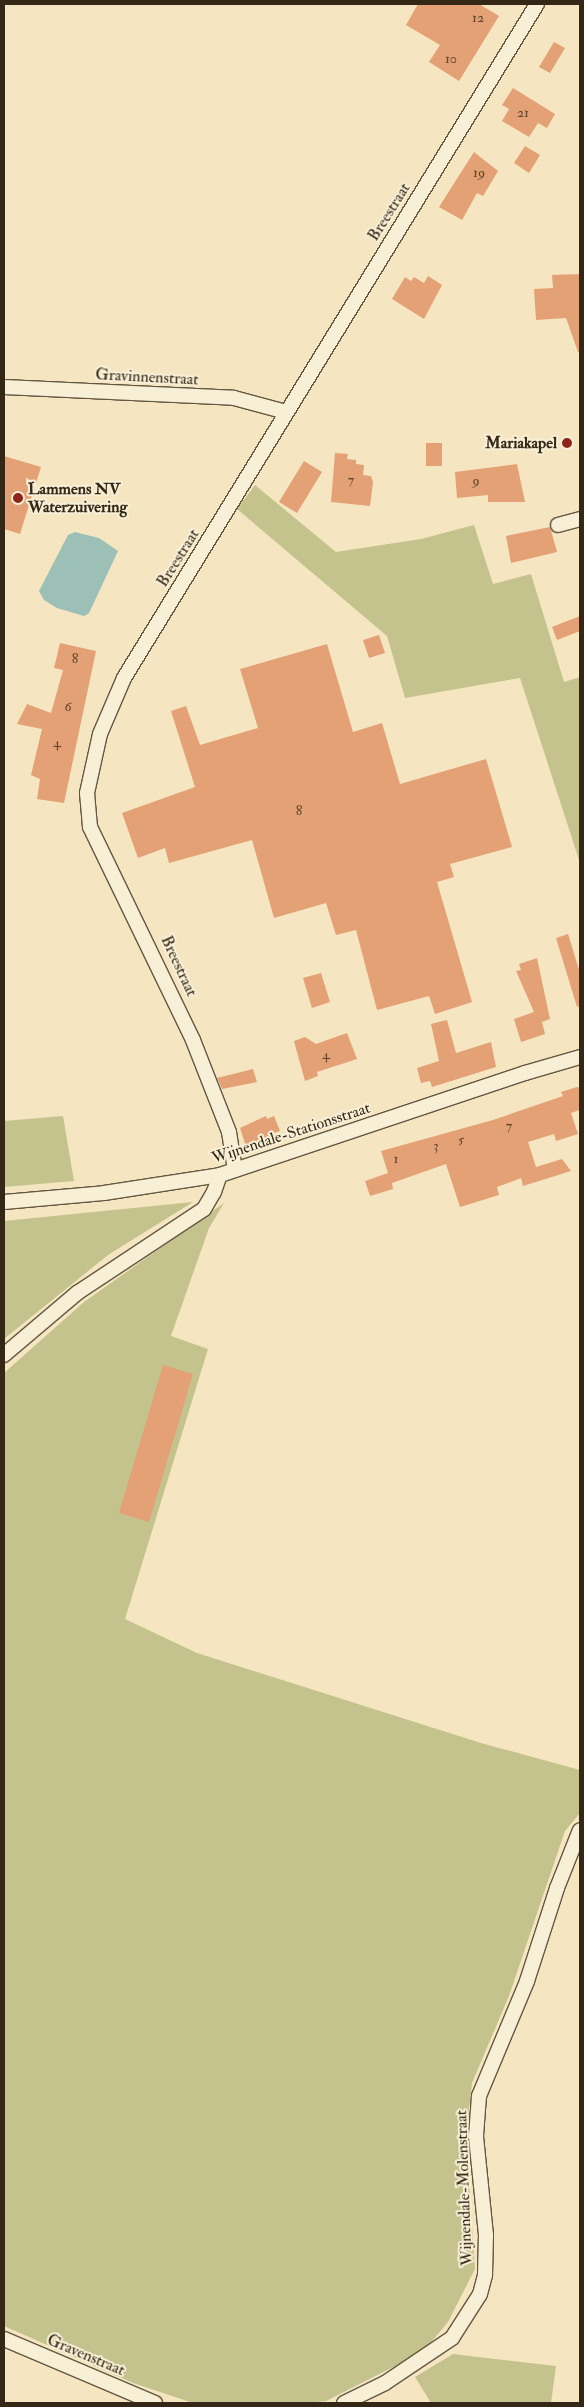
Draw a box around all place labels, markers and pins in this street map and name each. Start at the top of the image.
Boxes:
place label: Mariakapel [485,433,557,453]
marker: Mariakapel [561,437,573,449]
place label: Lammens NV Waterzuivering [28,479,127,517]
marker: Lammens NV Waterzuivering [12,492,24,504]

